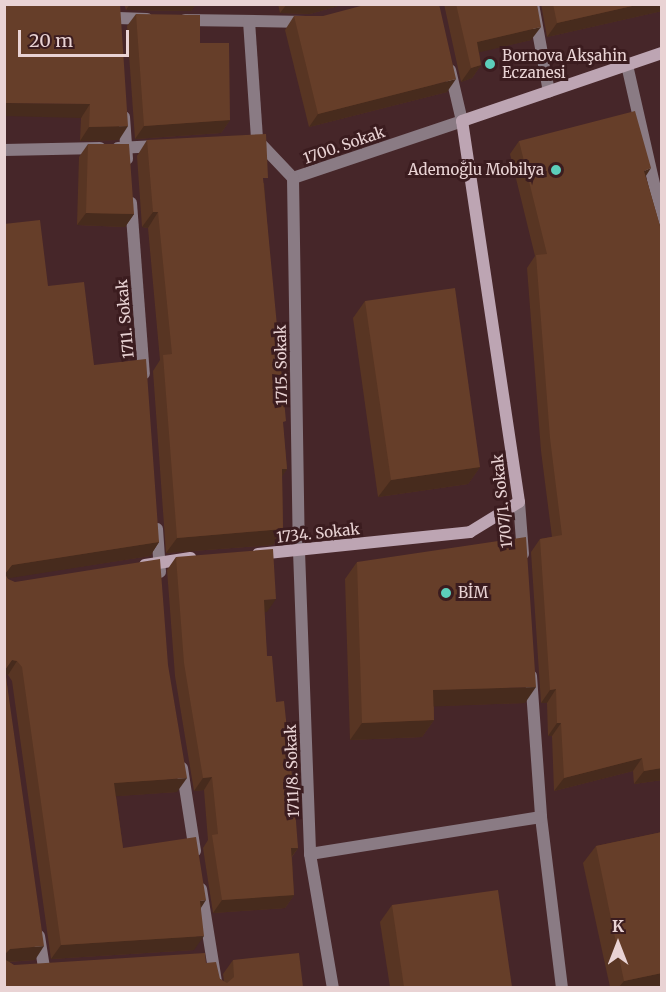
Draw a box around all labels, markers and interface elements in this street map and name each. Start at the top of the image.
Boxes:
scale bar [21,18,132,56]
text: 20 m [29,29,73,52]
place label: Bornova Akşahin Eczanesi [502,46,627,81]
marker: Bornova Akşahin Eczanesi [483,57,497,71]
street label: 1700. Sokak [301,123,387,167]
place label: Ademoğlu Mobilya [408,161,544,179]
marker: Ademoğlu Mobilya [549,163,563,177]
street label: 1711. Sokak [113,279,137,359]
street label: 1715. Sokak [271,325,291,405]
street label: 1707/1. Sokak [488,453,516,549]
street label: 1734. Sokak [275,520,361,546]
place label: BİM [458,584,488,602]
marker: BİM [439,586,453,600]
street label: 1711/8. Sokak [281,724,303,818]
north arrow [588,914,648,974]
text: K [612,916,624,936]

